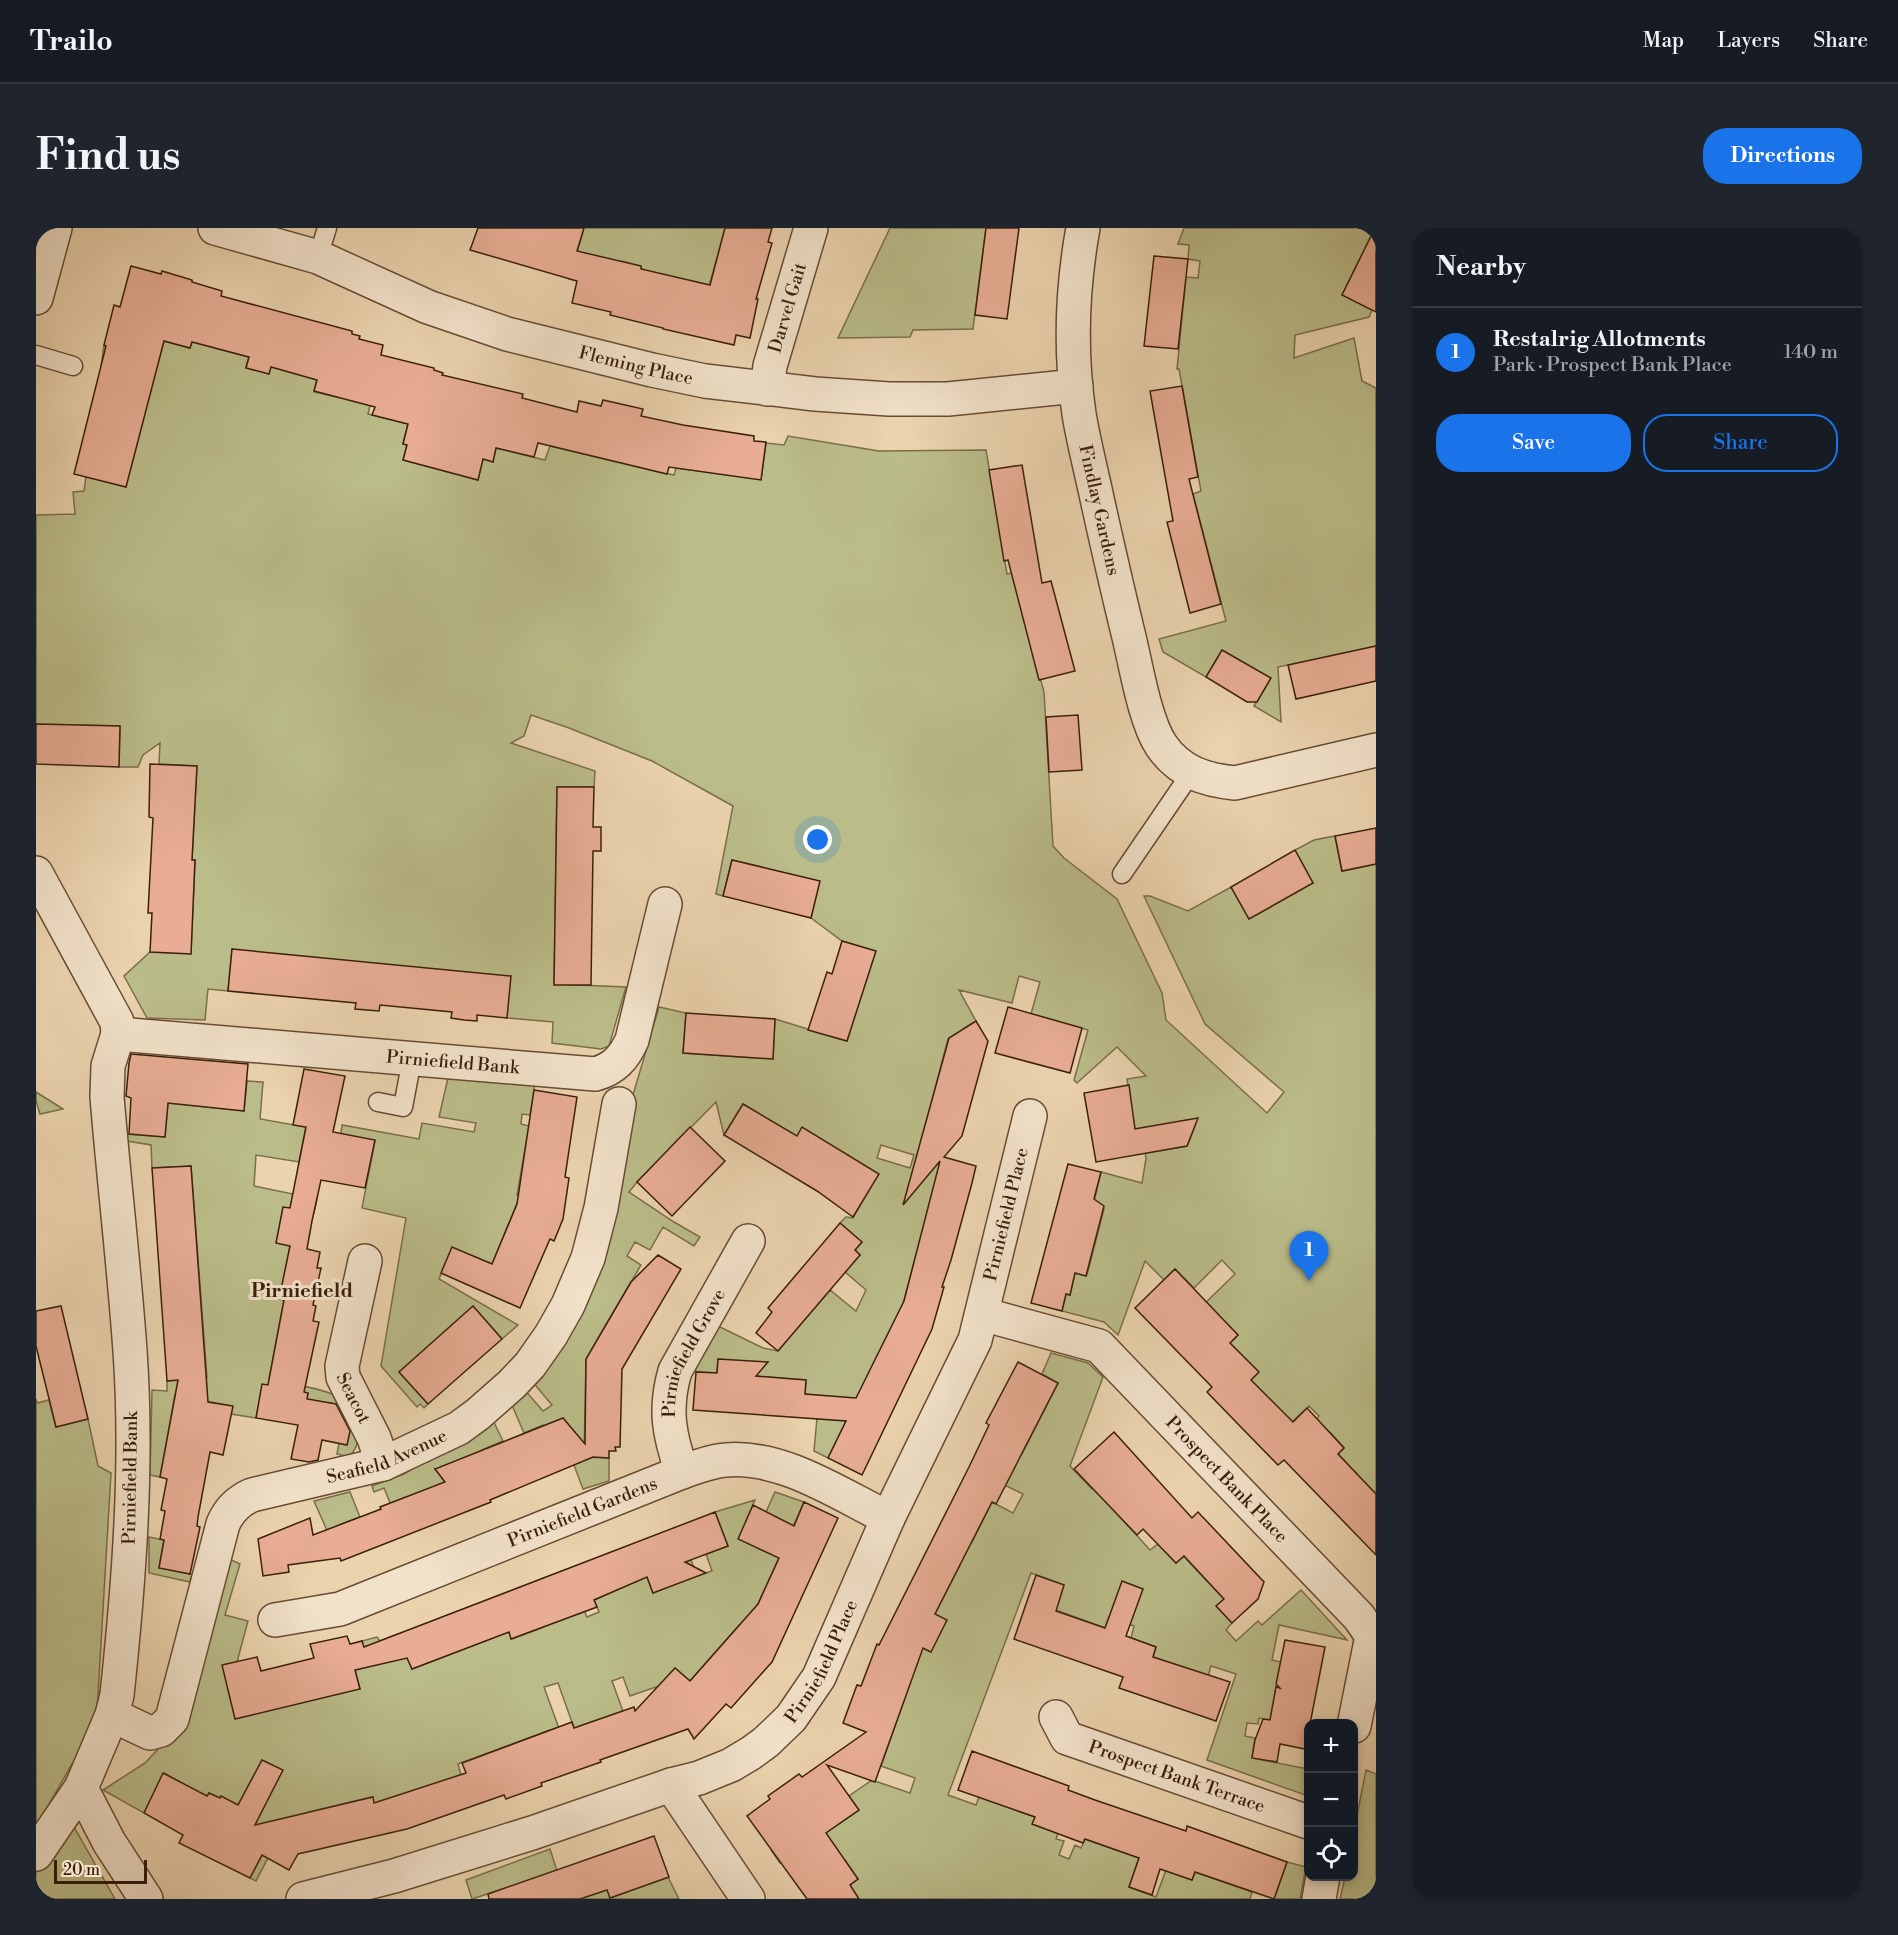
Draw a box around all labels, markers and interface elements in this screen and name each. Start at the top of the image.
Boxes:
text: Trailo [30,24,113,59]
text: Map [1643,28,1684,54]
text: Layers [1717,28,1780,54]
text: Share [1813,28,1868,54]
button: Directions [1703,128,1862,184]
text: Find us [36,130,180,183]
text: Nearby [1436,251,1526,283]
street label: Darvel Gait [764,259,812,356]
text: Restalrig Allotments [1493,326,1706,353]
text: 1 [1451,340,1460,365]
text: 140 m [1783,340,1838,365]
street label: Fleming Place [576,341,695,390]
text: Park · Prospect Bank Place [1493,353,1732,378]
button: Save [1436,414,1631,472]
button: Share [1643,414,1838,472]
street label: Findlay Gardens [1073,443,1125,578]
your location [803,825,832,854]
street label: Pirniefield Bank [385,1046,522,1080]
street label: Pirniefield Place [979,1145,1034,1283]
pin: 1 [1290,1232,1328,1281]
district label: Pirniefield [251,1279,353,1304]
street label: Pirniefield Grove [658,1285,731,1418]
street label: Seacot [331,1369,376,1428]
street label: Pirniefield Bank [118,1410,143,1545]
street label: Prospect Bank Place [1160,1411,1293,1548]
street label: Seafield Avenue [324,1424,451,1489]
street label: Pirniefield Gardens [504,1472,661,1553]
street label: Pirniefield Place [780,1596,863,1728]
map controls [1304,1719,1358,1881]
button: + [1304,1719,1358,1773]
street label: Prospect Bank Terrace [1085,1735,1268,1818]
button: − [1304,1773,1358,1827]
button: locate [1304,1827,1358,1881]
scale bar [54,1857,147,1884]
text: 20 m [63,1860,100,1880]

